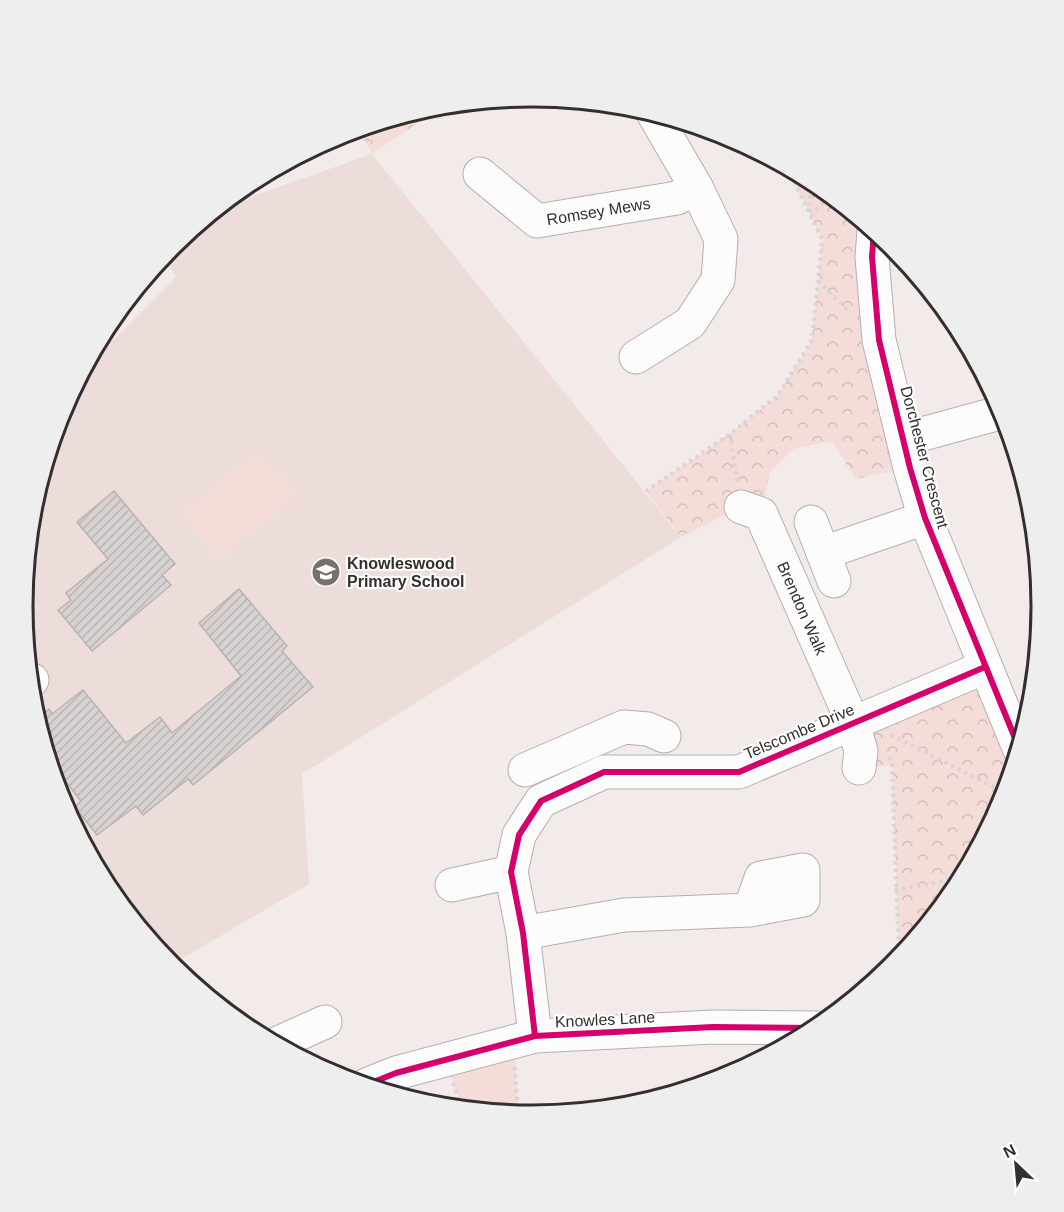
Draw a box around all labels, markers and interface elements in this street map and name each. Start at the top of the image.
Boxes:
street label: Romsey Mews [545,195,652,228]
street label: Dorchester Crescent [897,384,952,531]
place label: Knowleswood Primary School [347,555,464,590]
school or university icon: Knowleswood Primary School [310,556,342,588]
street label: Brendon Walk [774,559,830,658]
street label: Telscombe Drive [741,700,857,762]
street label: Knowles Lane [554,1008,656,1031]
north arrow [986,1134,1046,1194]
text: N [1001,1141,1019,1161]

